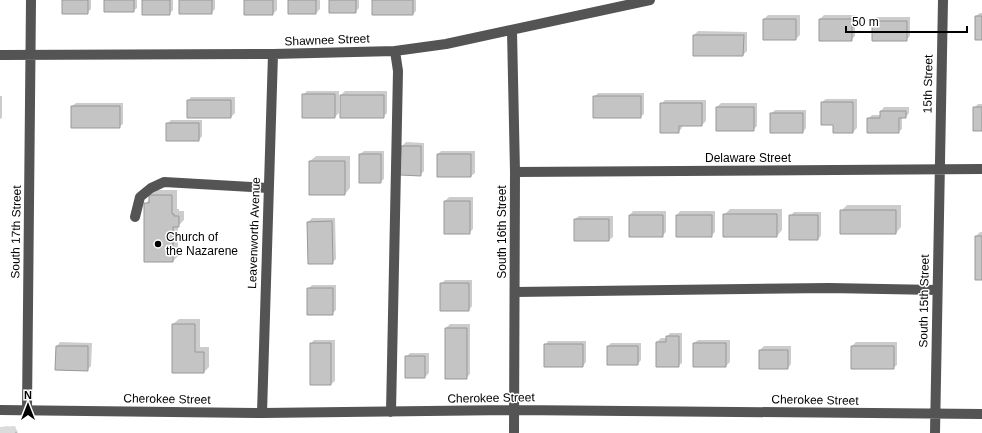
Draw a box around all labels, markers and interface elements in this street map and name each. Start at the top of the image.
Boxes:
scale bar [846,8,967,34]
text: 50 m [852,15,879,29]
street label: Shawnee Street [284,31,371,48]
street label: 15th Street [920,54,936,113]
street label: Delaware Street [705,151,792,165]
street label: Leavenworth Avenue [245,177,263,289]
street label: South 17th Street [8,185,24,279]
street label: South 16th Street [495,185,509,279]
place label: Church of the Nazarene [166,230,238,258]
marker: Church of the Nazarene [153,239,163,249]
street label: South 15th Street [916,254,932,348]
north arrow [8,385,48,425]
text: N [24,389,32,401]
street label: Cherokee Street [447,390,535,406]
street label: Cherokee Street [123,391,211,407]
street label: Cherokee Street [771,392,859,408]

